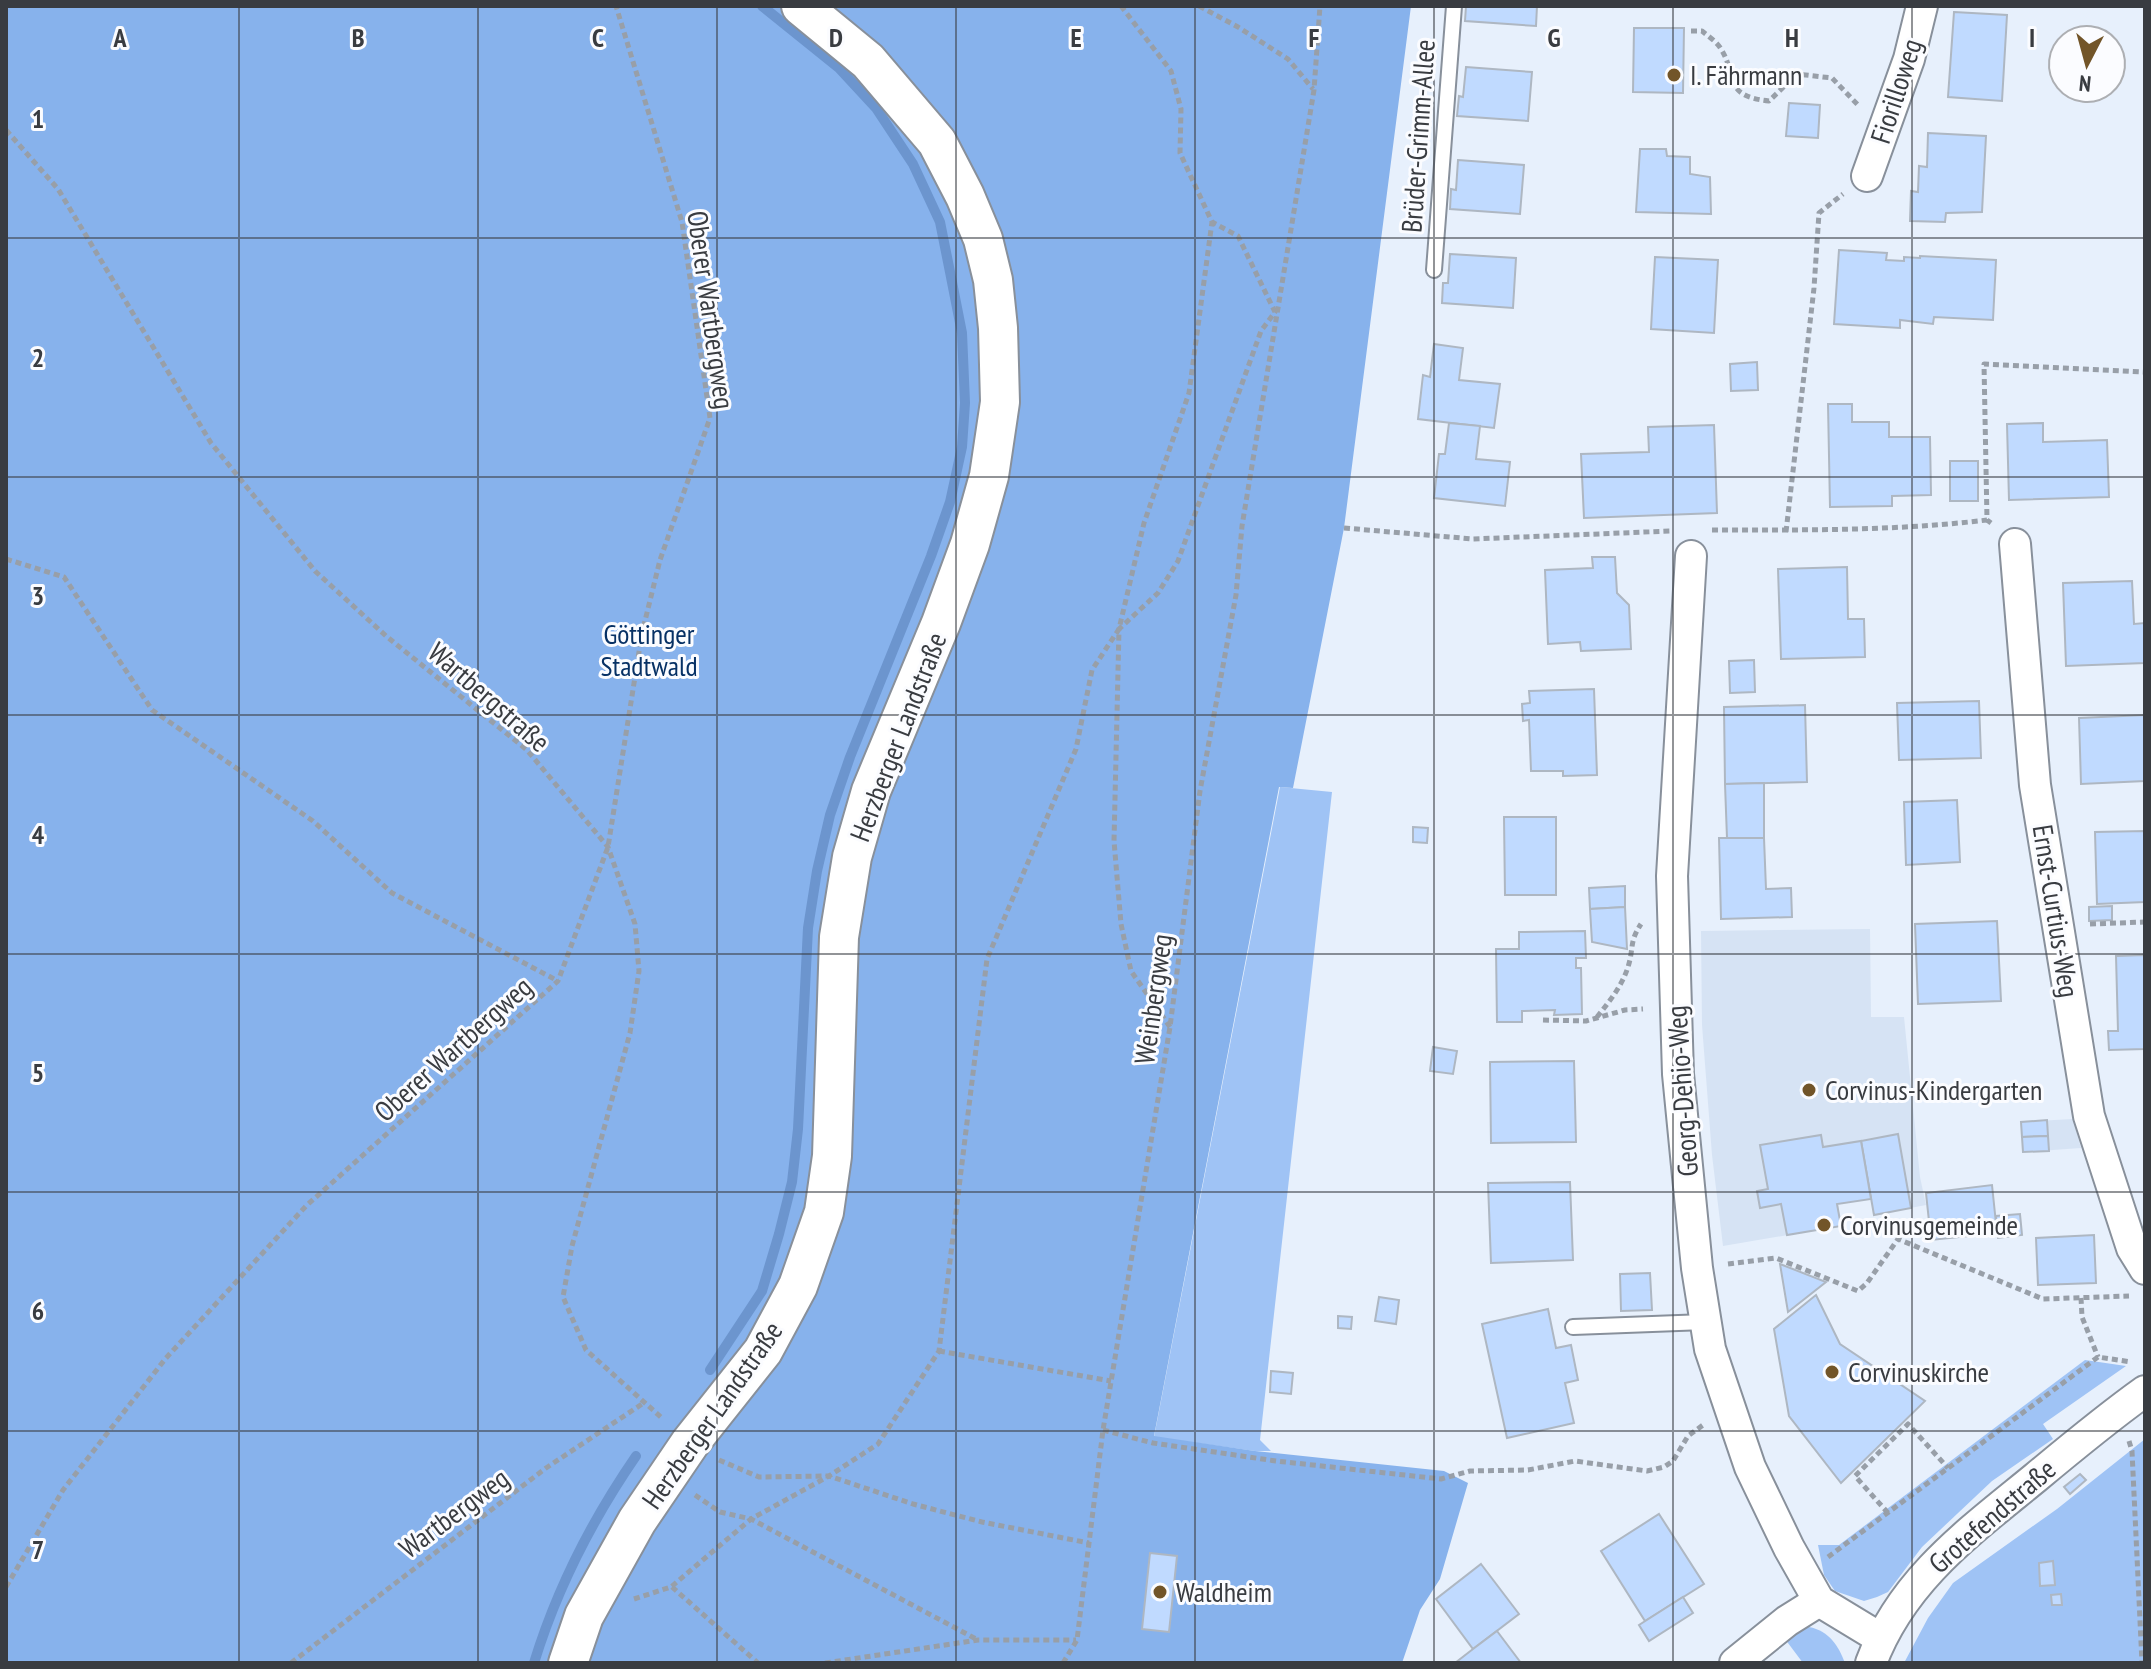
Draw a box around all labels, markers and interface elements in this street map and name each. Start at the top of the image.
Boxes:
text: A [112,21,127,54]
text: B [352,21,365,54]
text: C [592,21,604,54]
text: D [829,21,843,54]
text: E [1070,21,1082,54]
text: F [1309,21,1320,54]
text: G [1547,21,1561,54]
text: H [1785,21,1799,54]
text: I [2029,21,2035,54]
north arrow [2047,24,2127,104]
street label: Fiorilloweg [1861,34,1930,148]
street label: Brüder-Grimm-Allee [1392,38,1443,234]
place label: I. Fährmann [1690,56,1802,93]
marker: I. Fährmann [1665,66,1683,84]
text: N [2078,69,2092,98]
text: 1 [32,102,44,135]
street label: Oberer Wartbergweg [679,208,744,411]
text: 2 [32,341,44,374]
text: 3 [32,579,44,612]
park label: Göttinger Stadtwald [600,615,698,684]
street label: Herzberger Landstraße [841,627,954,847]
street label: Wartbergstraße [421,634,558,760]
text: 4 [32,818,45,851]
street label: Ernst-Curtius-Weg [2025,822,2088,1000]
street label: Weinbergweg [1125,932,1180,1066]
street label: Oberer Wartbergweg [366,968,539,1129]
street label: Georg-Dehio-Weg [1657,1004,1706,1178]
text: 5 [32,1056,44,1089]
place label: Corvinus-Kindergarten [1825,1071,2042,1108]
marker: Corvinus-Kindergarten [1800,1081,1818,1099]
place label: Corvinusgemeinde [1840,1206,2018,1243]
marker: Corvinusgemeinde [1815,1216,1833,1234]
text: 6 [32,1294,44,1327]
street label: Herzberger Landstraße [633,1314,790,1516]
place label: Corvinuskirche [1848,1353,1989,1390]
marker: Corvinuskirche [1823,1363,1841,1381]
street label: Grotefendstraße [1920,1450,2063,1581]
street label: Wartbergweg [391,1459,516,1566]
text: 7 [32,1533,44,1566]
place label: Waldheim [1176,1573,1272,1610]
marker: Waldheim [1151,1583,1169,1601]

